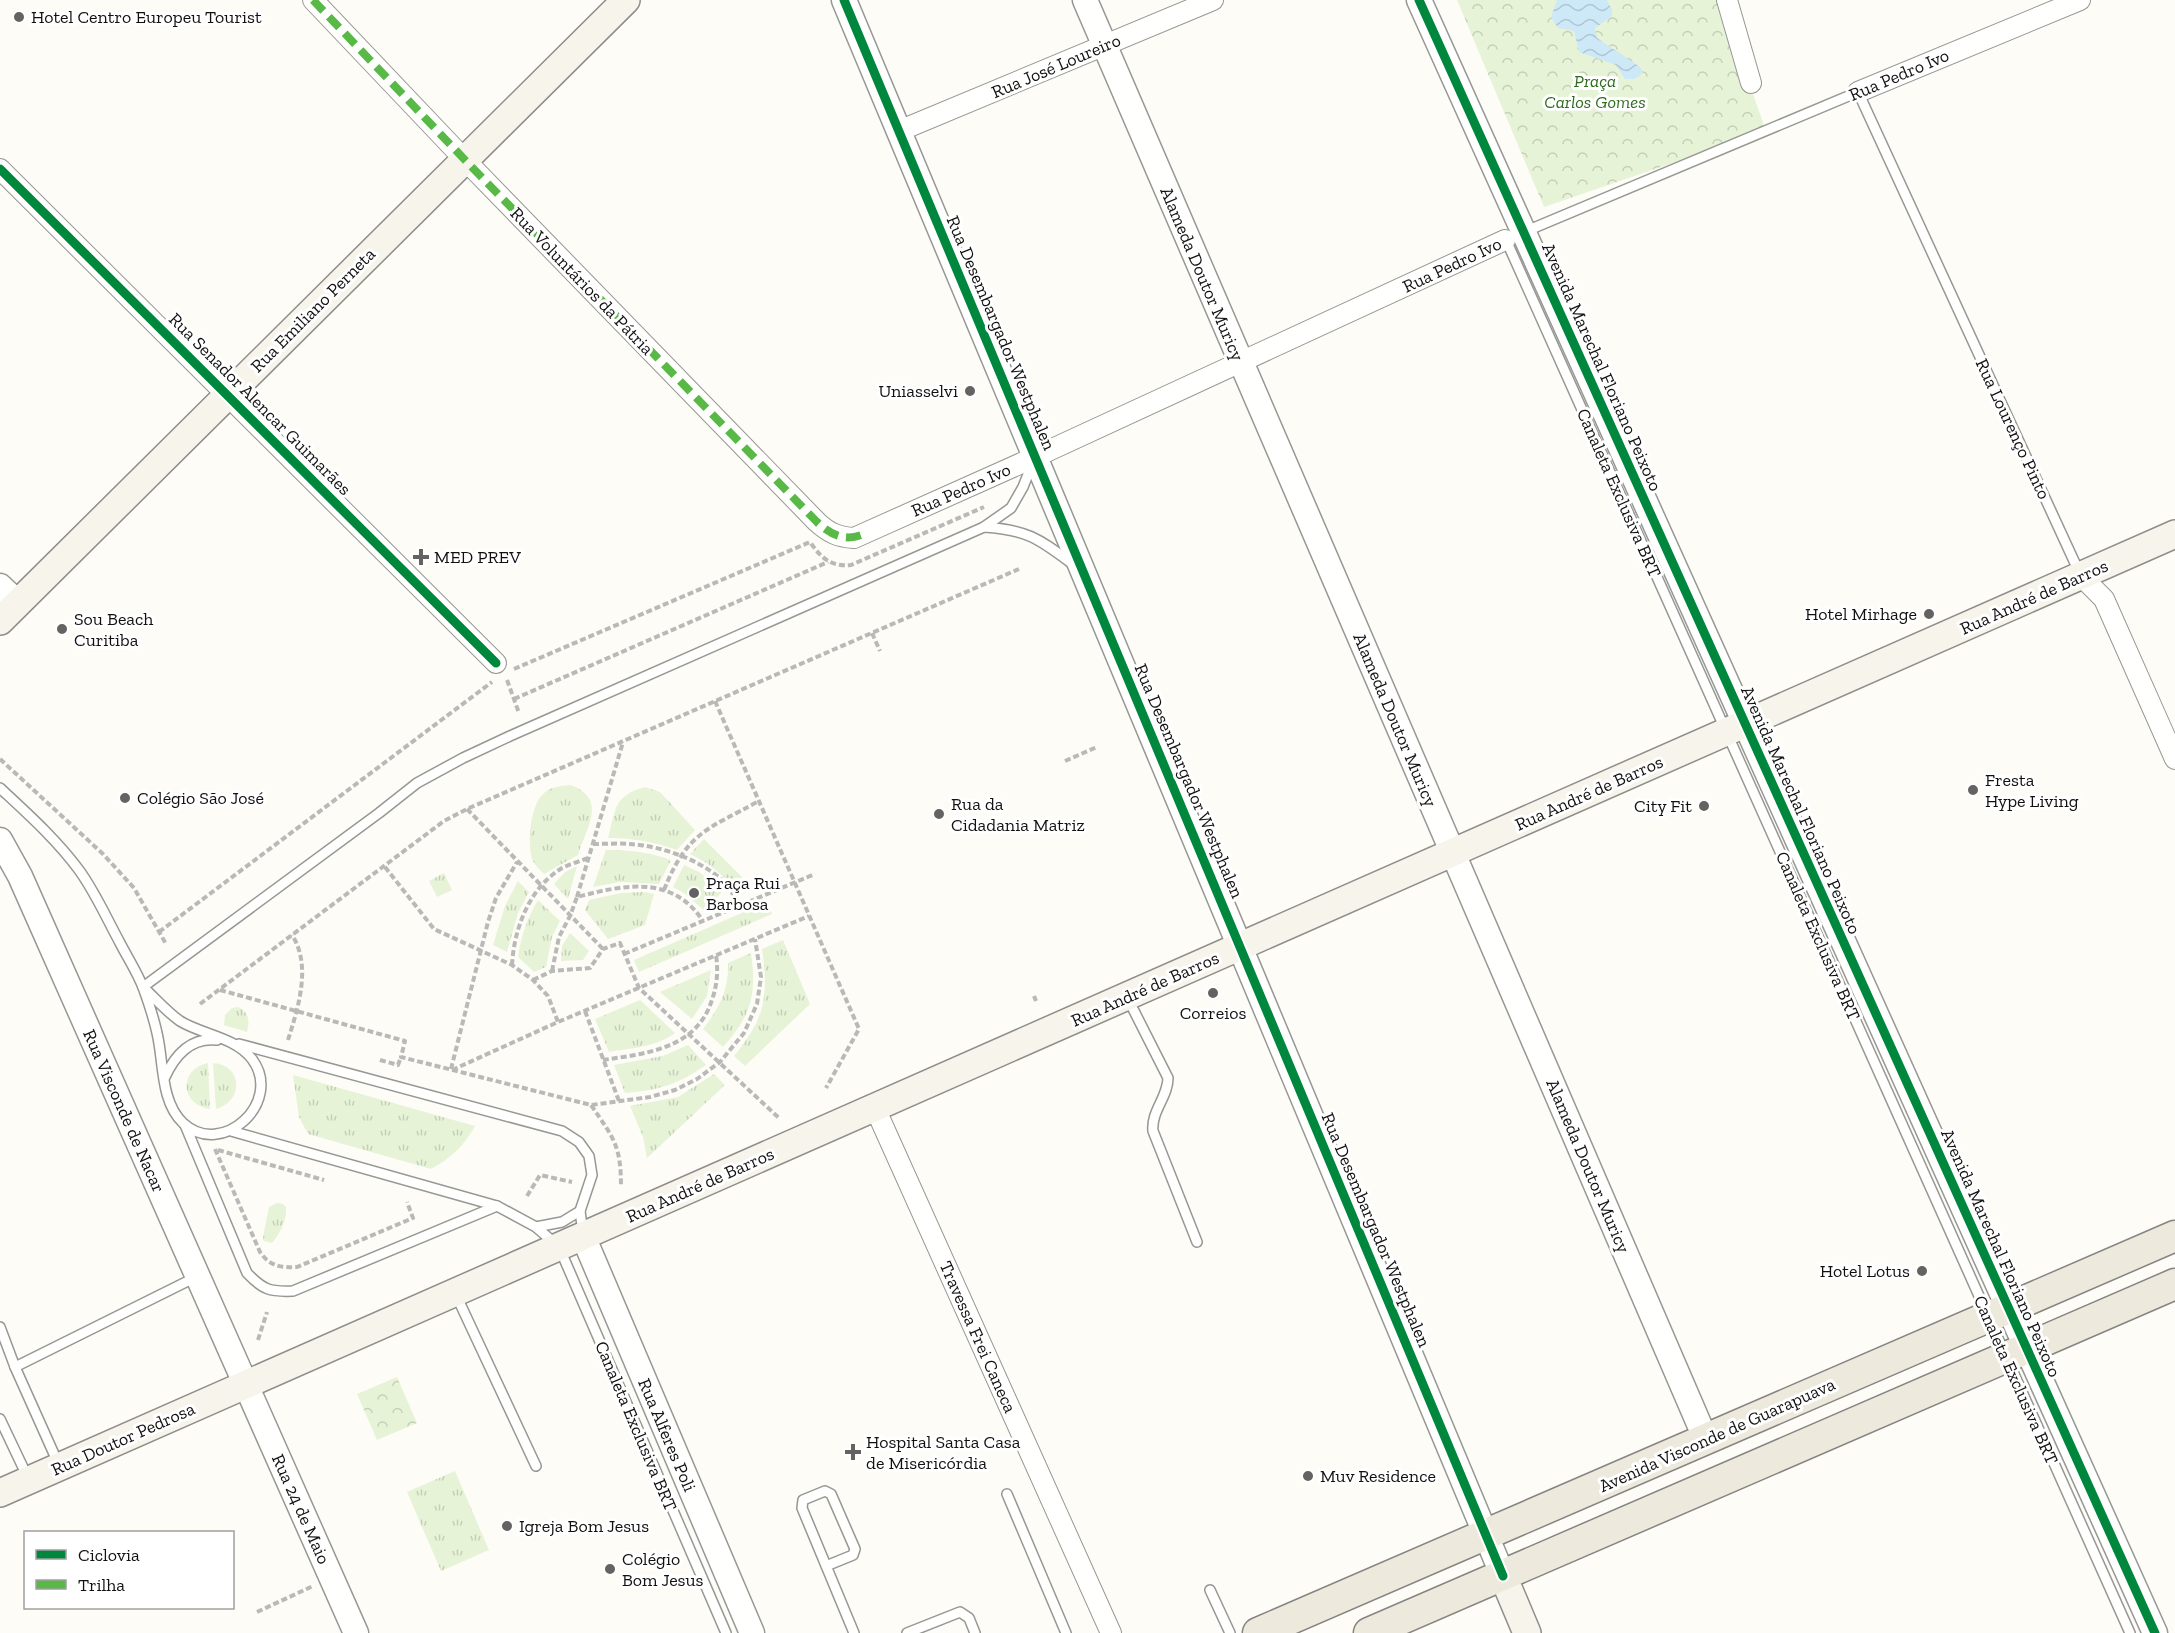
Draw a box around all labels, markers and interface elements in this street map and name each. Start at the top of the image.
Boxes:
place label: Hotel Centro Europeu Tourist [31,6,262,28]
marker: Hotel Centro Europeu Tourist [12,10,26,24]
street label: Rua José Loureiro [988,29,1124,103]
street label: Rua Pedro Ivo [1846,44,1952,106]
park label: Praça Carlos Gomes [1544,70,1646,113]
street label: Alameda Doutor Muricy [1155,184,1249,365]
street label: Rua Voluntários da Pátria [506,202,659,360]
street label: Rua Desembargador Westphalen [942,212,1061,454]
street label: Rua Pedro Ivo [1399,233,1505,297]
street label: Avenida Marechal Floriano Peixoto [1537,240,1667,494]
street label: Rua Emiliano Perneta [246,243,380,377]
street label: Rua Senador Alencar Guimarães [164,308,356,500]
street label: Rua Lourenço Pinto [1971,355,2055,503]
place label: Uniasselvi [878,380,958,402]
marker: Uniasselvi [963,384,977,398]
street label: Canaleta Exclusiva BRT [1572,405,1666,581]
street label: Rua Pedro Ivo [908,458,1014,522]
place label: MED PREV [434,546,521,568]
marker: MED PREV [412,548,430,566]
street label: Rua André de Barros [1957,554,2111,640]
place label: Hotel Mirhage [1805,603,1917,625]
marker: Hotel Mirhage [1922,607,1936,621]
place label: Sou Beach Curitiba [74,608,153,651]
marker: Sou Beach Curitiba [55,622,69,636]
street label: Alameda Doutor Muricy [1348,630,1442,811]
street label: Rua Desembargador Westphalen [1130,660,1249,902]
street label: Avenida Marechal Floriano Peixoto [1736,683,1866,937]
street label: Rua André de Barros [1512,750,1666,836]
place label: Fresta Hype Living [1985,769,2079,812]
marker: Fresta Hype Living [1966,783,1980,797]
place label: Colégio São José [137,787,264,809]
marker: Colégio São José [118,791,132,805]
place label: Rua da Cidadania Matriz [951,793,1085,836]
place label: City Fit [1634,795,1692,817]
marker: City Fit [1697,799,1711,813]
marker: Rua da Cidadania Matriz [932,807,946,821]
street label: Canaleta Exclusiva BRT [1771,848,1865,1024]
place label: Praça Rui Barbosa [706,872,780,915]
marker: Praça Rui Barbosa [687,886,701,900]
street label: Rua André de Barros [1068,946,1222,1032]
marker: Correios [1206,986,1220,1000]
place label: Correios [1180,1002,1246,1024]
street label: Rua Visconde de Nacar [78,1026,170,1196]
street label: Alameda Doutor Muricy [1541,1076,1635,1257]
street label: Rua Desembargador Westphalen [1317,1109,1436,1351]
street label: Avenida Marechal Floriano Peixoto [1936,1126,2066,1380]
street label: Rua André de Barros [623,1142,777,1228]
street label: Travessa Frei Caneca [935,1258,1022,1417]
place label: Hotel Lotus [1820,1260,1910,1282]
marker: Hotel Lotus [1915,1264,1929,1278]
street label: Canaleta Exclusiva BRT [1969,1292,2063,1468]
street label: Canaleta Exclusiva BRT [590,1338,682,1514]
street label: Avenida Visconde de Guarapuava [1596,1373,1839,1497]
street label: Rua Alferes Poli [633,1375,701,1495]
street label: Rua Doutor Pedrosa [48,1397,199,1481]
place label: Hospital Santa Casa de Misericórdia [866,1431,1021,1474]
marker: Hospital Santa Casa de Misericórdia [844,1443,862,1461]
street label: Rua 24 de Maio [267,1451,335,1567]
place label: Muv Residence [1320,1465,1436,1487]
marker: Muv Residence [1301,1469,1315,1483]
place label: Igreja Bom Jesus [519,1515,649,1537]
marker: Igreja Bom Jesus [500,1519,514,1533]
legend [24,1531,234,1609]
text: Ciclovia [78,1544,140,1566]
place label: Colégio Bom Jesus [622,1548,704,1591]
marker: Colégio Bom Jesus [603,1562,617,1576]
text: Trilha [78,1574,125,1596]

